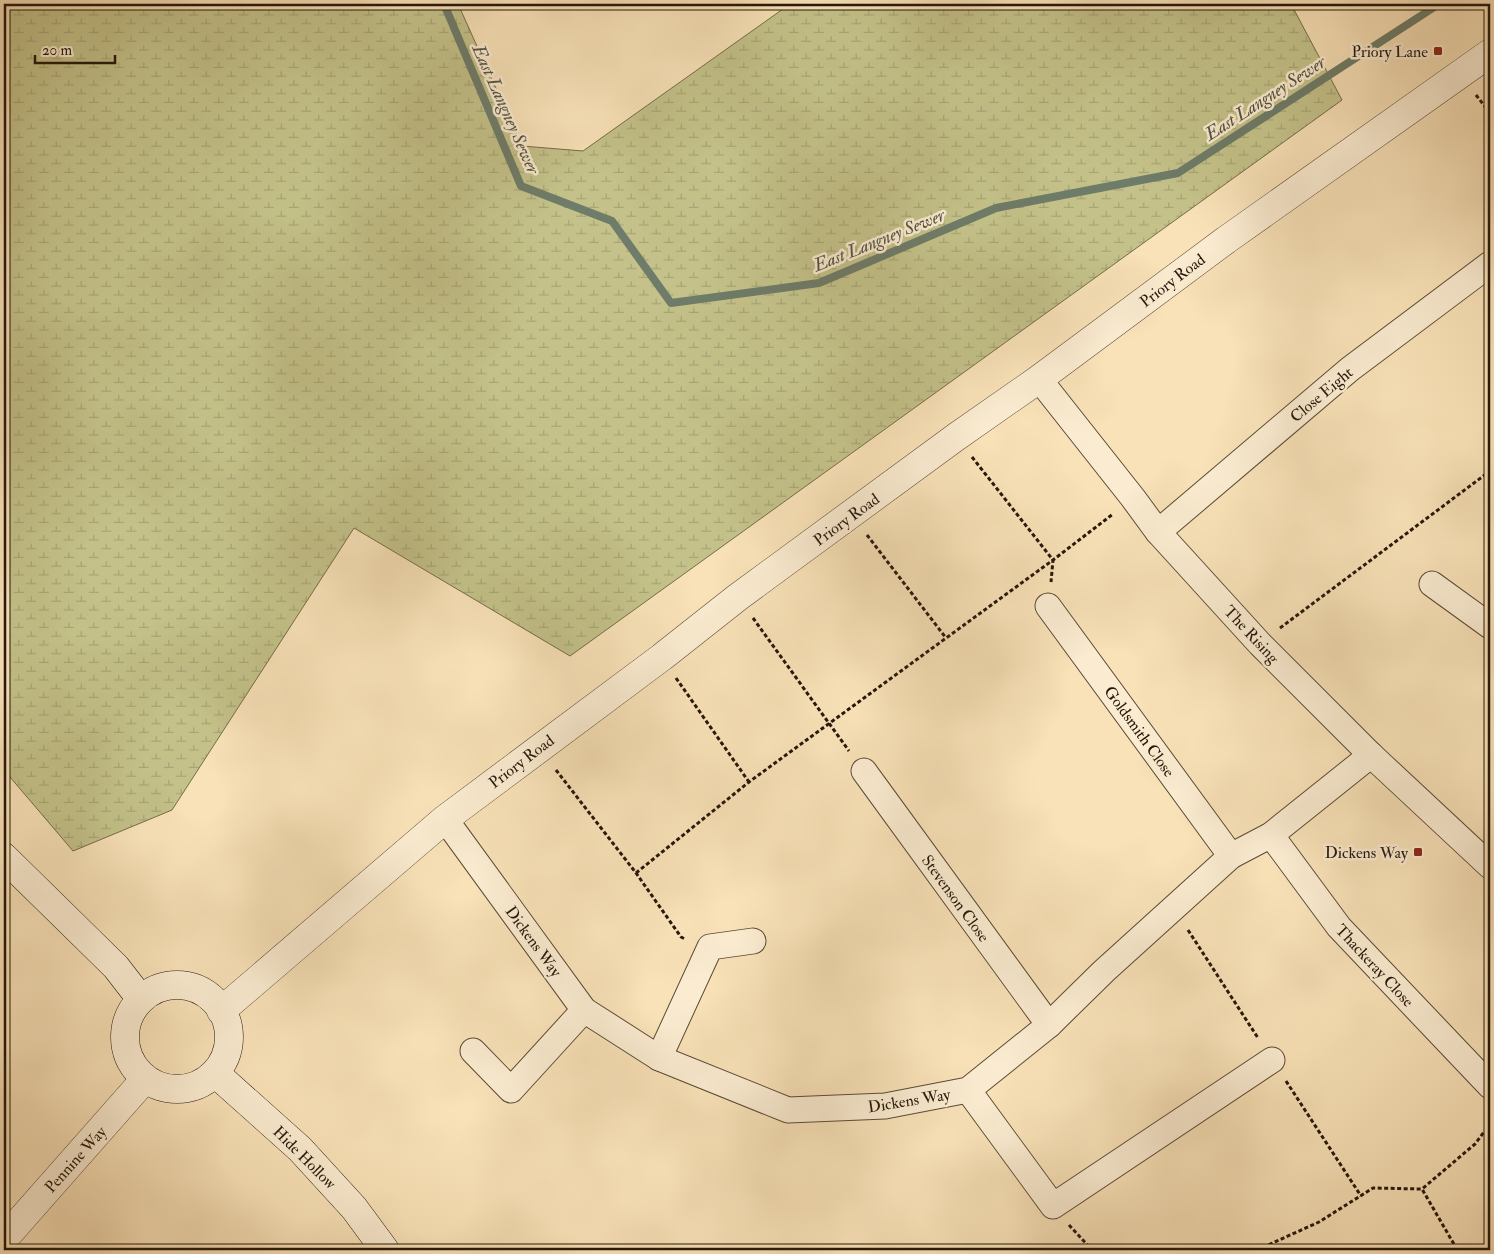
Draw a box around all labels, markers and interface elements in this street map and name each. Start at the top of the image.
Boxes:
scale bar [35,32,115,64]
water label: East Langney Sewer [466,40,545,179]
text: 20 m [42,41,72,60]
place label: Priory Lane [1351,42,1428,62]
marker: Priory Lane [1432,45,1444,57]
water label: East Langney Sewer [1200,50,1331,147]
water label: East Langney Sewer [809,203,949,278]
street label: Priory Road [1136,250,1209,312]
street label: Close Eight [1286,363,1357,427]
street label: Priory Road [810,489,884,550]
street label: The Rising [1219,602,1284,669]
street label: Goldsmith Close [1099,682,1179,781]
street label: Priory Road [485,731,558,793]
place label: Dickens Way [1325,843,1409,863]
marker: Dickens Way [1412,846,1424,858]
street label: Stevenson Close [917,851,994,946]
street label: Dickens Way [501,902,566,982]
street label: Thackeray Close [1331,920,1418,1011]
street label: Dickens Way [867,1084,953,1117]
street label: Pennine Way [41,1121,112,1197]
street label: Hide Hollow [268,1122,341,1194]

